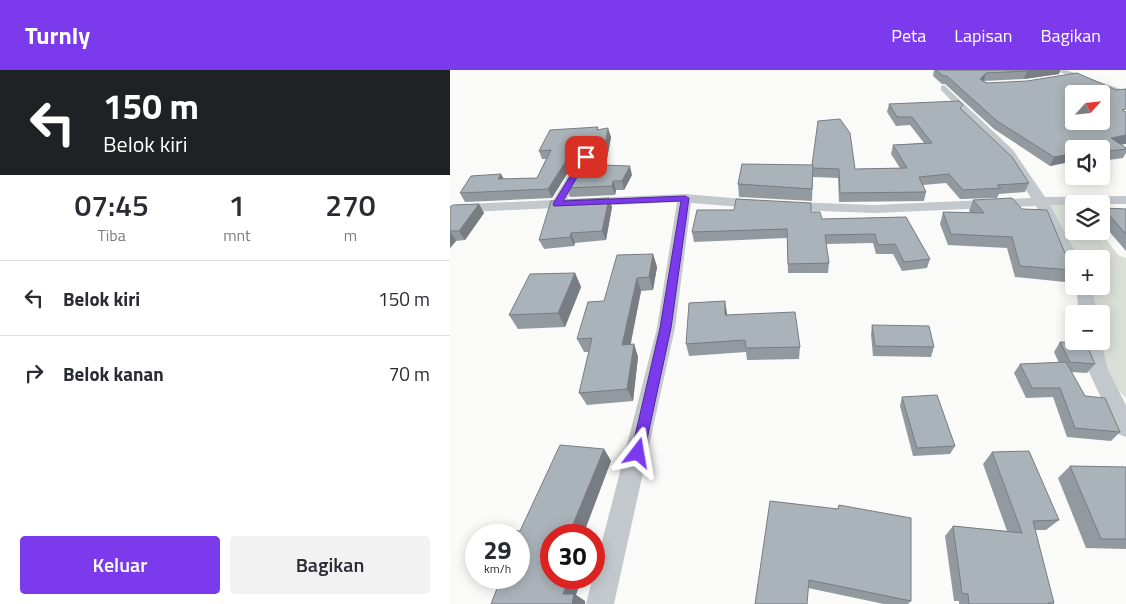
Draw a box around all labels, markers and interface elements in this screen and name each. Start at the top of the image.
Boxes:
text: Turnly [25,17,90,53]
text: Peta [891,22,926,49]
text: Lapisan [954,22,1012,49]
text: Bagikan [1040,22,1101,49]
text: 150 m [103,79,199,133]
north arrow [1065,85,1110,130]
map controls [1065,85,1110,350]
icon: left [20,90,85,155]
text: Belok kiri [103,127,188,161]
pin [565,136,607,178]
button: sound [1065,140,1110,185]
icon: arrive [572,143,600,171]
text: 07:45 [74,182,149,228]
text: 1 [229,182,245,228]
text: 270 [325,182,376,228]
button: layers [1065,195,1110,240]
text: Tiba [97,223,126,247]
text: mnt [223,223,251,247]
text: m [344,223,357,247]
button: + [1065,250,1110,295]
icon: left [20,284,48,312]
text: Belok kiri [63,284,140,313]
text: 150 m [378,284,430,313]
button: − [1065,305,1110,350]
icon: right [20,359,48,387]
text: Belok kanan [63,359,164,388]
text: 70 m [389,359,430,388]
position arrow [611,426,663,478]
speed limit sign: 30 [540,524,605,589]
text: 29 [483,531,512,569]
button: Keluar [20,536,220,594]
button: Bagikan [230,536,430,594]
text: km/h [484,559,511,578]

